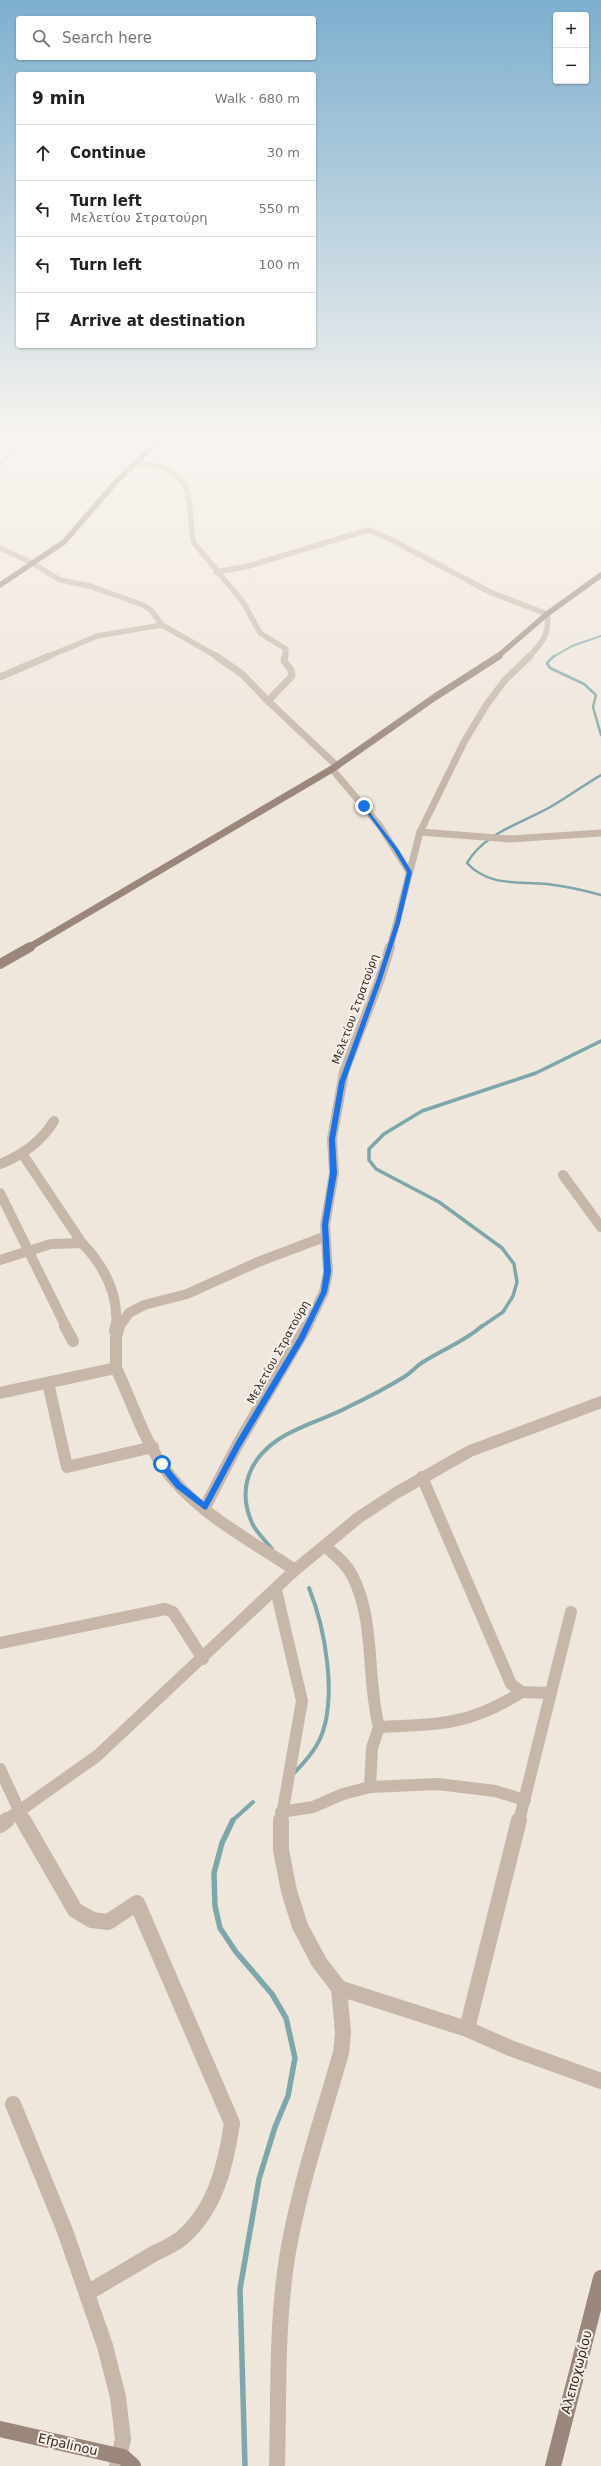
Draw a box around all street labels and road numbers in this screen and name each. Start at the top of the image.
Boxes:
street label: Μελετίου Στρατούρη [329,952,381,1066]
street label: Μελετίου Στρατούρη [245,1298,312,1406]
street label: Αλεποχωρίου [558,2329,595,2416]
street label: Efpalinou [37,2430,99,2459]

